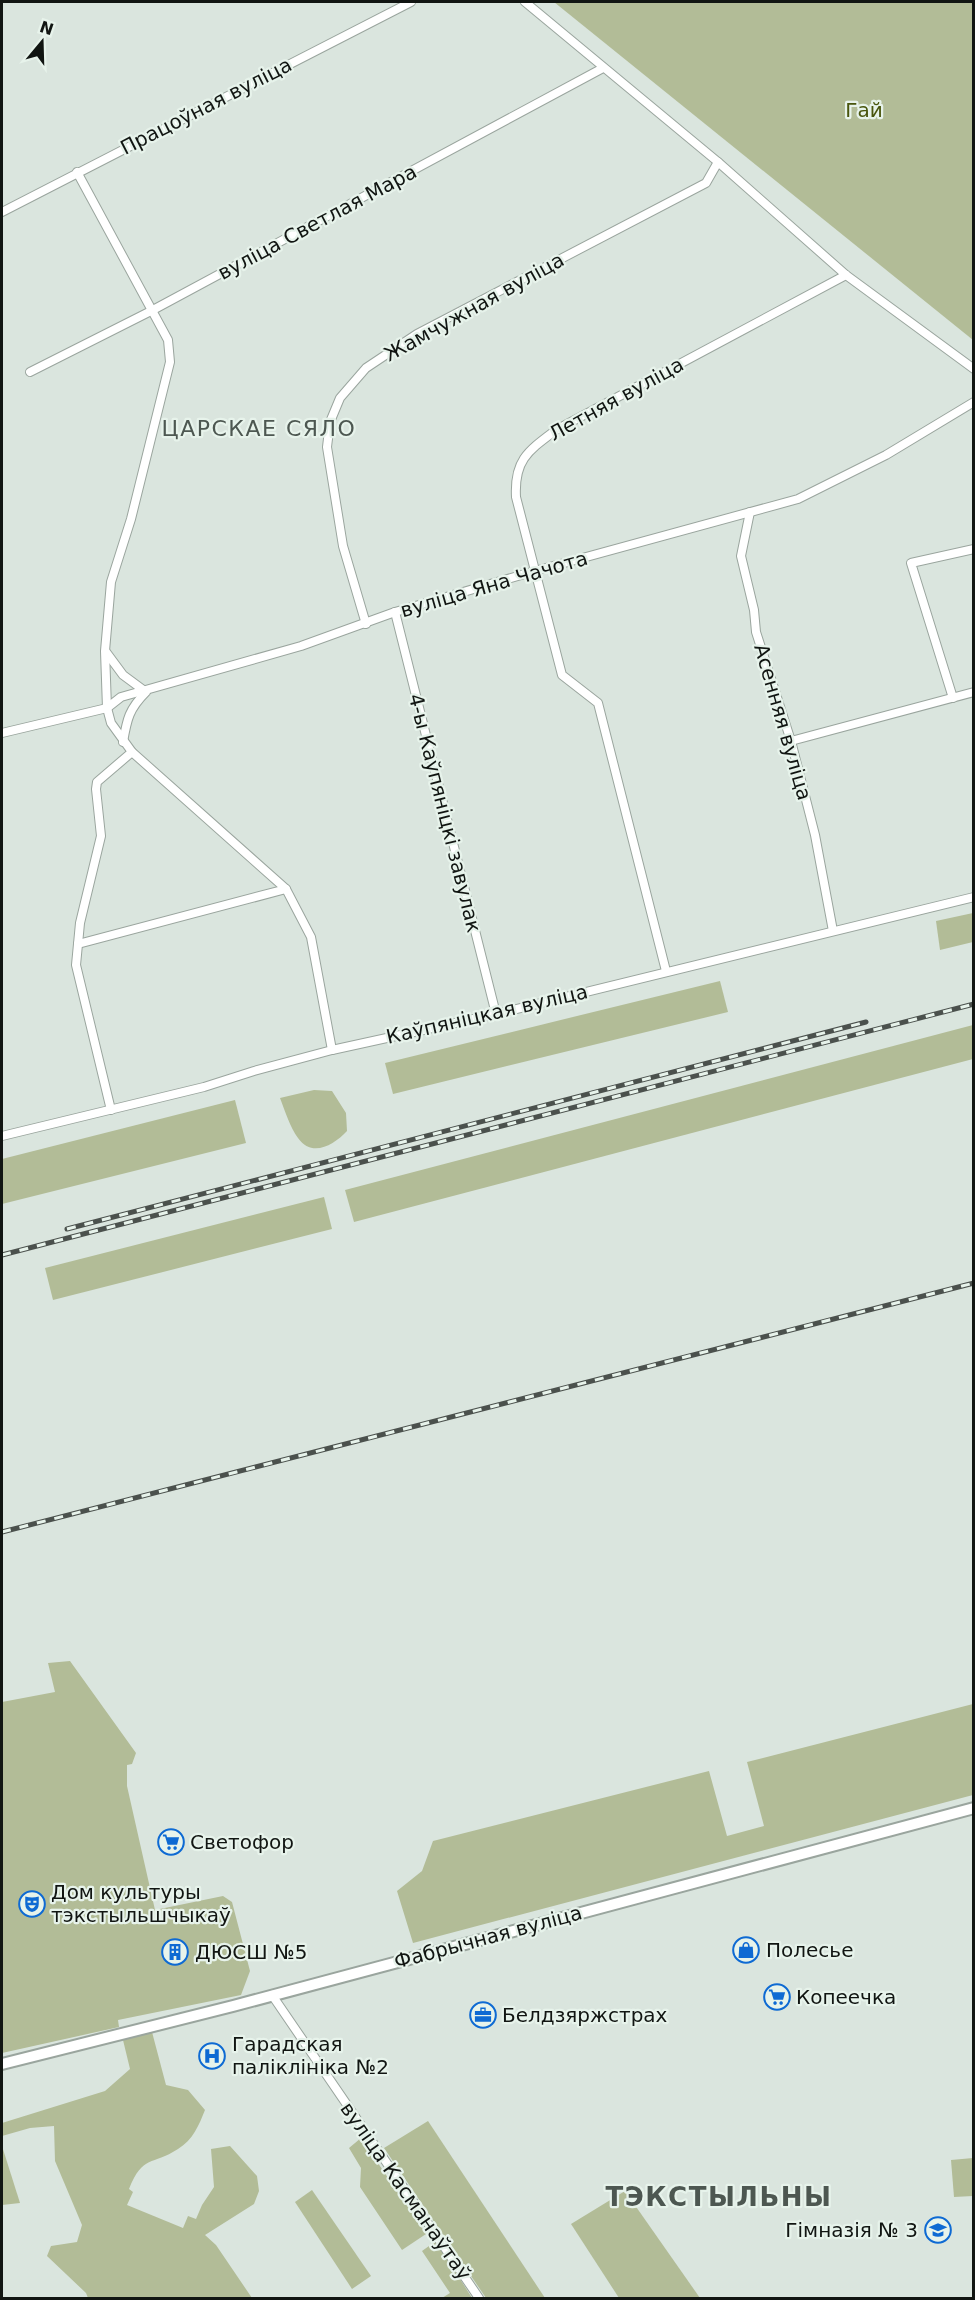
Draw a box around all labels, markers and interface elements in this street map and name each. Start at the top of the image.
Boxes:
north arrow [12,12,72,72]
text: N [37,17,56,39]
street label: Працоўная вуліца [116,52,296,160]
park label: Гай [845,98,883,122]
street label: вуліца Светлая Мара [213,159,421,285]
street label: Жамчужная вуліца [380,248,568,366]
street label: Летняя вуліца [544,352,688,446]
district label: ЦАРСКАЕ СЯЛО [162,416,356,441]
street label: вуліца Яна Чачота [398,546,590,622]
street label: Асенняя вуліца [749,641,817,803]
street label: 4-ы Каўпяніцкі завулак [404,691,486,935]
street label: Каўпяніцкая вуліца [384,979,590,1049]
supermarket icon: Светофор [156,1827,186,1857]
place label: Светофор [190,1830,294,1854]
place label: Дом культуры тэкстыльшчыкаў [51,1880,231,1927]
theatre icon: Дом культуры тэкстыльшчыкаў [17,1889,47,1919]
street label: Фабрычная вуліца [391,1900,585,1974]
shop icon: Полесье [731,1935,761,1965]
building icon: ДЮСШ №5 [160,1937,190,1967]
place label: Полесье [766,1938,853,1962]
place label: ДЮСШ №5 [195,1940,307,1964]
supermarket icon: Копеечка [762,1982,792,2012]
place label: Копеечка [796,1985,896,2009]
office icon: Белдзяржстрах [468,2000,498,2030]
place label: Белдзяржстрах [502,2003,668,2027]
place label: Гарадская паліклініка №2 [232,2032,389,2079]
hospital icon: Гарадская паліклініка №2 [197,2041,227,2071]
street label: вуліца Касманаўтаў [335,2097,477,2285]
district label: ТЭКСТЫЛЬНЫ [606,2182,832,2212]
school or university icon: Гімназія № 3 [923,2215,953,2245]
place label: Гімназія № 3 [785,2218,918,2242]

